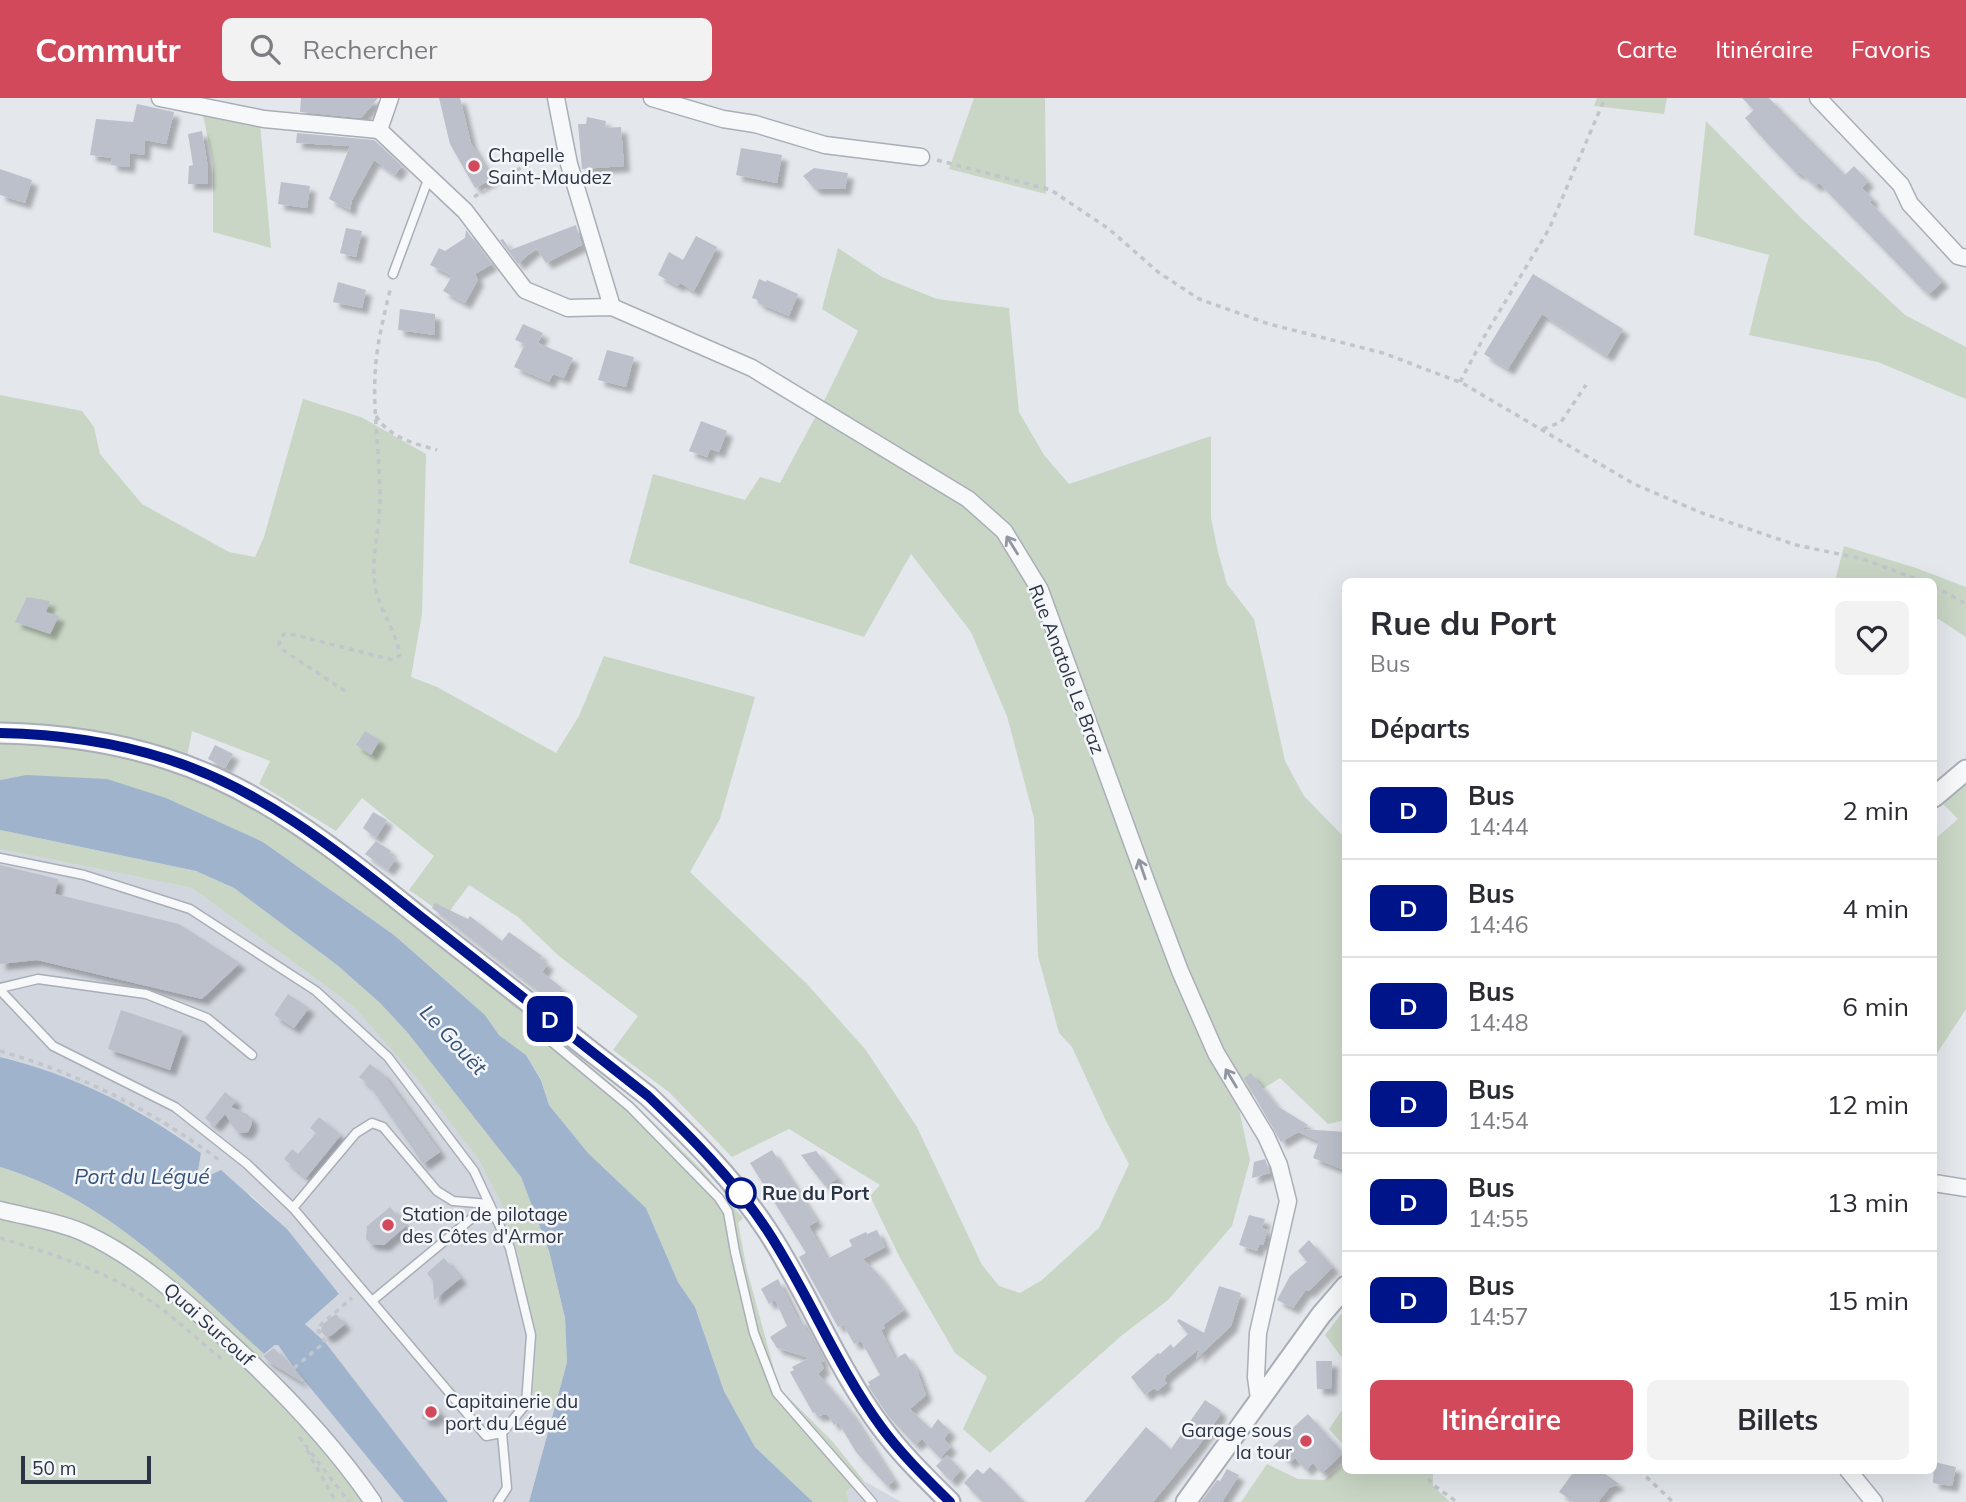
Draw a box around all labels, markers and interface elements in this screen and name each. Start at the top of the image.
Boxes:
search box [222,18,712,81]
text: Commutr [35,29,180,70]
icon: search [246,30,284,68]
text: Rechercher [302,33,438,66]
text: Carte [1616,34,1677,64]
text: Itinéraire [1715,34,1813,64]
text: Favoris [1851,34,1931,64]
place label: Chapelle Saint-Maudez [488,143,612,189]
marker: Chapelle Saint-Maudez [466,158,482,174]
one-way arrow [1004,535,1018,555]
street label: Rue Anatole Le Braz [1024,581,1110,757]
button: heart [1835,601,1909,675]
text: Rue du Port [1370,602,1556,643]
text: Bus [1370,649,1410,678]
text: Départs [1370,712,1470,745]
text: Bus [1468,779,1514,812]
text: 2 min [1842,794,1909,827]
text: D [1399,795,1418,825]
text: 14:44 [1468,812,1528,841]
one-way arrow [1135,858,1147,880]
text: Bus [1468,877,1514,910]
text: 4 min [1842,892,1909,925]
text: D [1399,893,1418,923]
text: 14:46 [1468,910,1528,939]
text: Bus [1468,975,1514,1008]
text: 6 min [1842,990,1909,1023]
text: D [1399,991,1418,1021]
line badge: D [527,996,573,1042]
water label: Le Gouët [415,999,493,1080]
text: D [541,1004,559,1034]
text: 14:48 [1468,1008,1528,1037]
one-way arrow [1224,1068,1238,1088]
text: Bus [1468,1073,1514,1106]
text: 12 min [1827,1088,1909,1121]
text: D [1399,1089,1418,1119]
text: 14:54 [1468,1106,1528,1135]
water label: Port du Légué [74,1163,210,1189]
text: Bus [1468,1171,1514,1204]
marker: Rue du Port [726,1178,756,1208]
place label: Rue du Port [762,1181,869,1205]
text: 13 min [1827,1186,1909,1219]
text: D [1399,1187,1418,1217]
place label: Station de pilotage des Côtes d'Armor [402,1202,568,1248]
text: 14:55 [1468,1204,1528,1233]
marker: Station de pilotage des Côtes d'Armor [380,1217,396,1233]
text: Bus [1468,1269,1514,1302]
street label: Quai Surcouf [159,1277,260,1371]
text: 15 min [1827,1284,1909,1317]
text: D [1399,1285,1418,1315]
text: 14:57 [1468,1302,1528,1331]
button: Itinéraire [1370,1380,1633,1460]
button: Billets [1647,1380,1909,1460]
place label: Capitainerie du port du Légué [445,1389,578,1435]
marker: Capitainerie du port du Légué [423,1404,439,1420]
place label: Garage sous la tour [1181,1418,1292,1464]
marker: Garage sous la tour [1298,1433,1314,1449]
scale bar [21,1453,150,1485]
text: 50 m [32,1456,76,1480]

